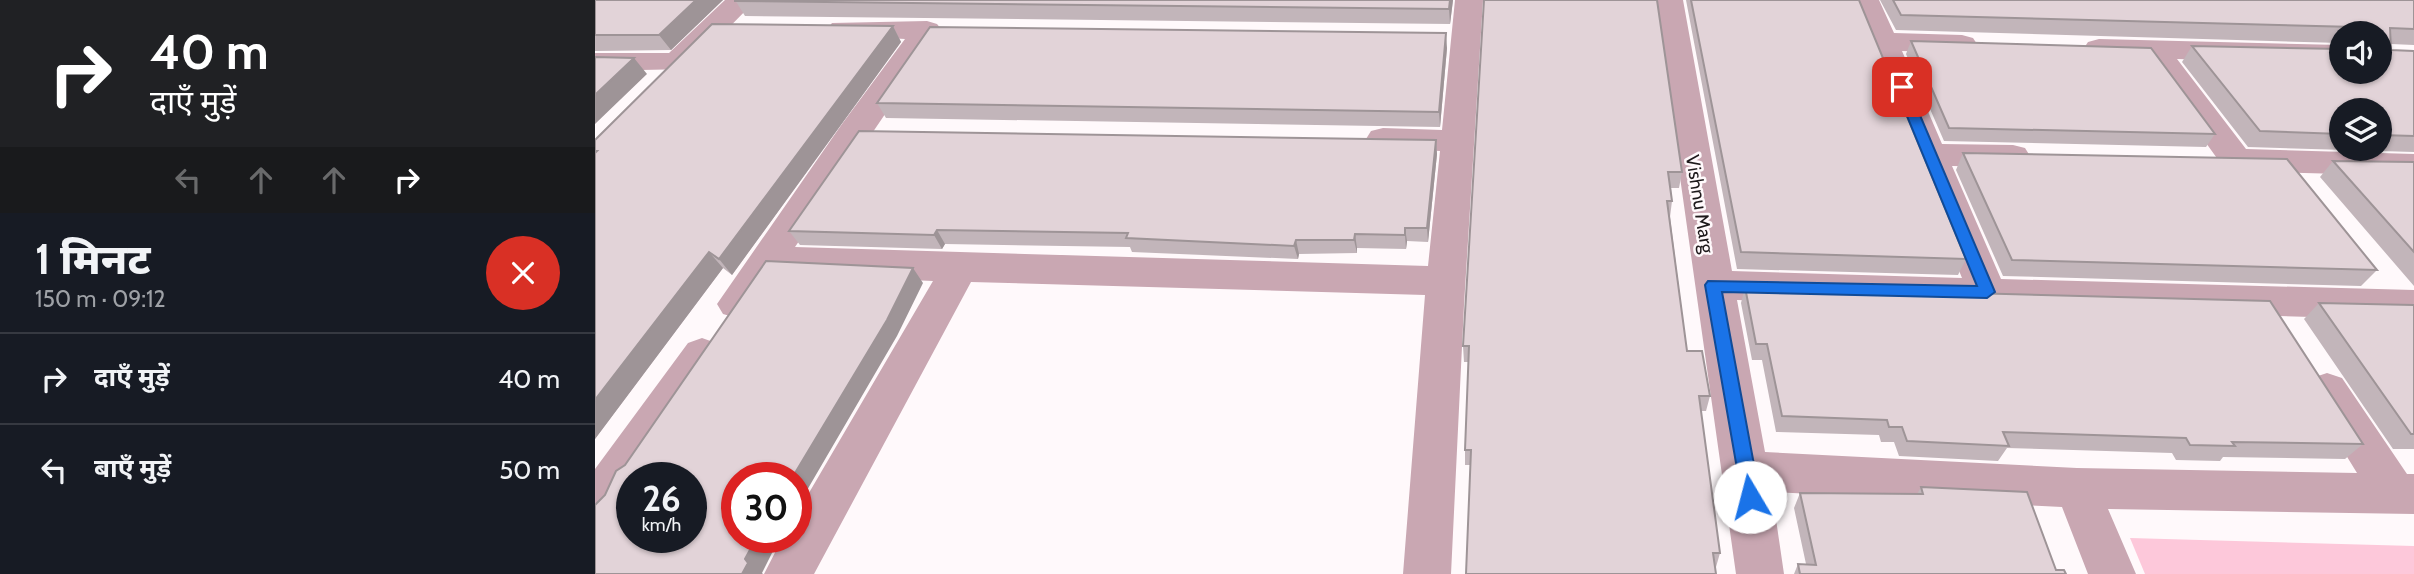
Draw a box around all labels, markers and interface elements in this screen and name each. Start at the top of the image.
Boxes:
map controls [2329,21,2392,161]
button: sound [2329,21,2392,84]
text: 40 m [150,22,269,81]
icon: right [35,28,126,119]
pin [1872,57,1932,117]
icon: arrive [1883,68,1921,106]
text: दाएँ मुड़ें [150,82,236,121]
button: layers [2329,98,2392,161]
street label: Vishnu Marg [1681,153,1719,255]
icon: left [169,161,207,199]
icon: ahead [242,161,280,199]
icon: ahead [315,161,353,199]
icon: right [388,161,426,199]
text: 1 मिनट [35,233,150,285]
button: close [486,236,560,310]
text: 150 m · 09:12 [35,285,166,313]
icon: right [35,360,73,398]
text: दाएँ मुड़ें [94,361,170,393]
text: 40 m [498,363,560,395]
icon: left [35,451,73,489]
text: बाएँ मुड़ें [94,452,171,484]
text: 50 m [499,454,560,486]
position arrow [1713,460,1787,534]
speed limit sign: 30 [721,462,812,553]
text: 26 [642,477,681,520]
text: km/h [642,514,681,536]

